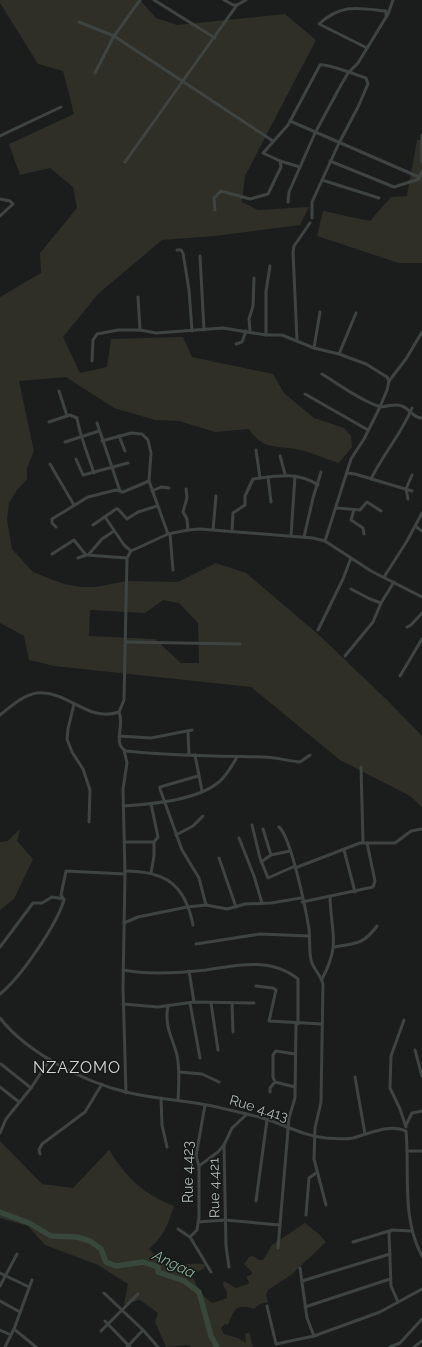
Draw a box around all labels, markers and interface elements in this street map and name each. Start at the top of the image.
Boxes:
district label: NZAZOMO [33,1058,121,1077]
street label: Rue 4.413 [228,1091,290,1125]
street label: Rue 4.423 [180,1141,196,1203]
street label: Rue 4.421 [205,1158,223,1218]
water label: Angaa [149,1246,198,1282]

